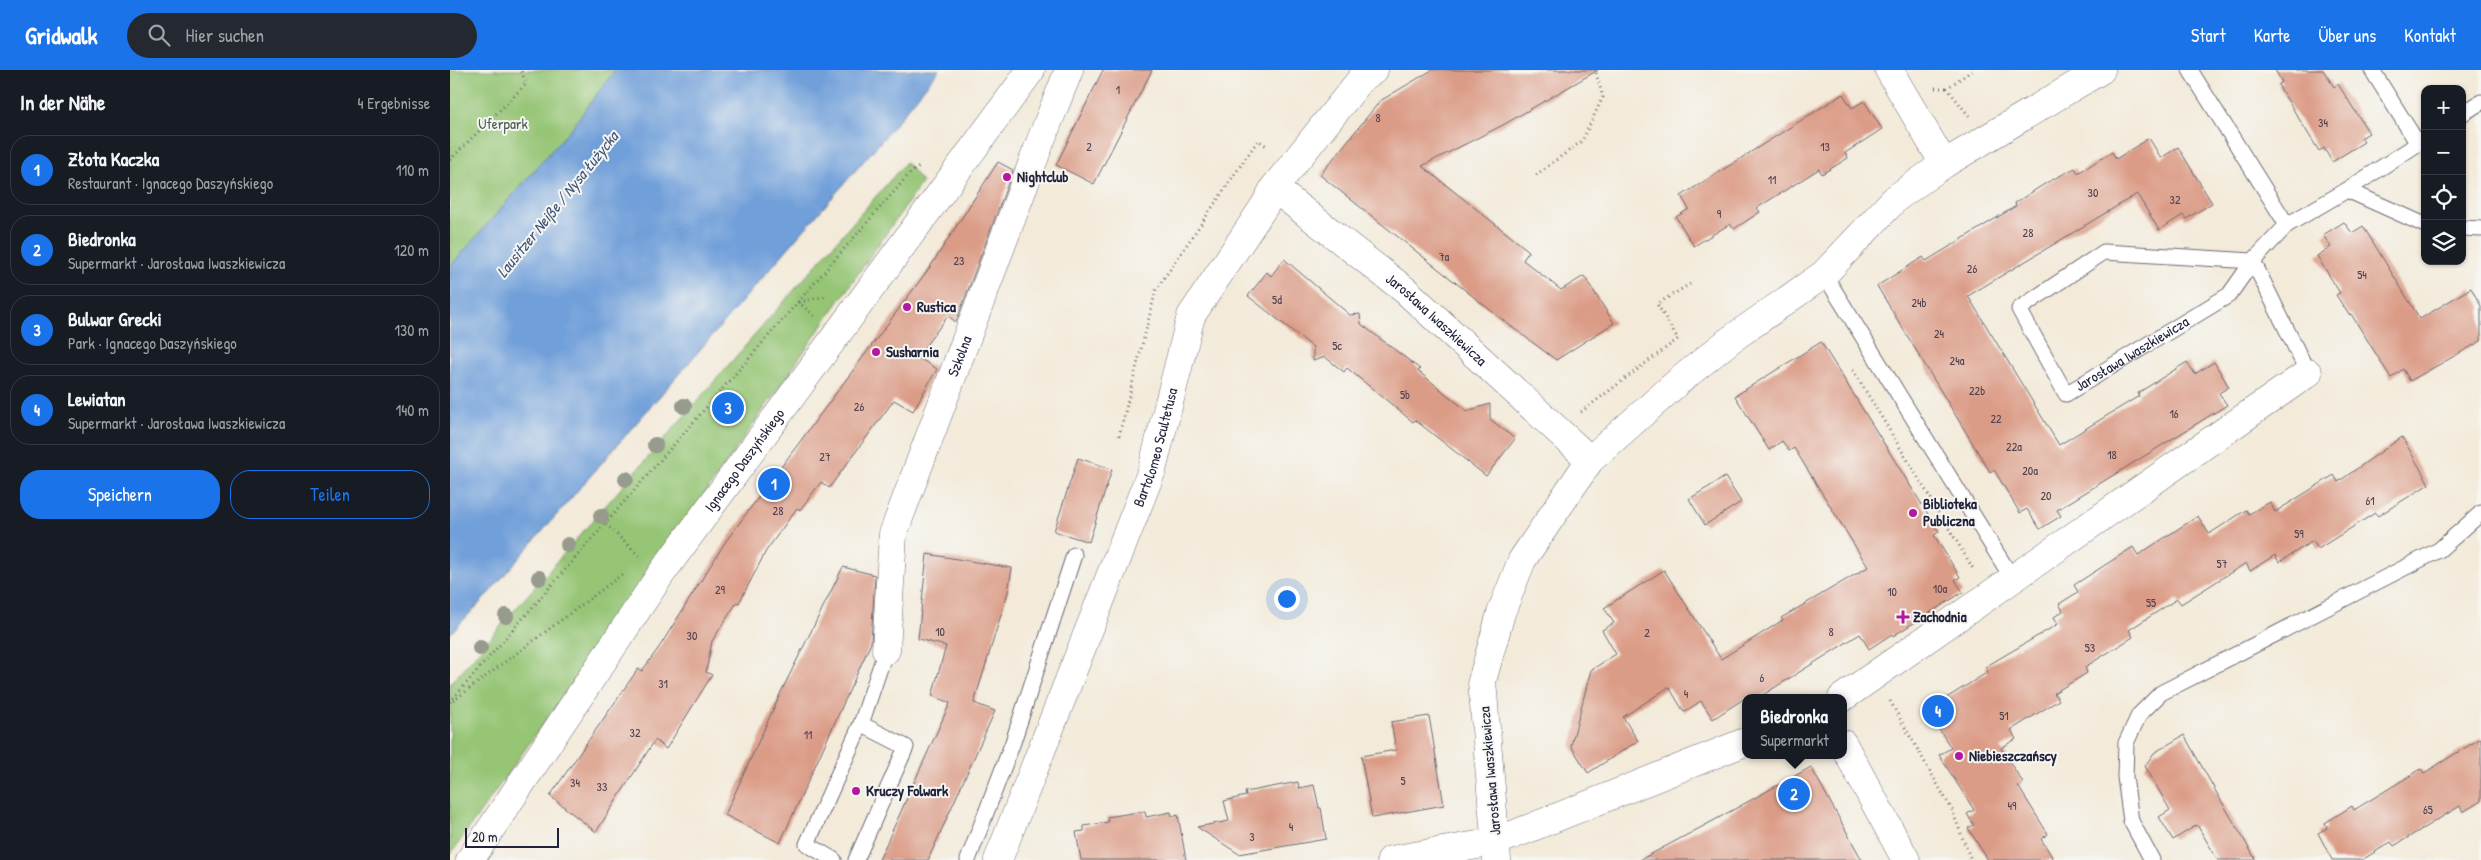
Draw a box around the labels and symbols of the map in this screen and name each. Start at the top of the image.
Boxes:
house number: 1 [1116,81,1120,98]
house number: 8 [1375,109,1381,126]
park label: Uferpark [478,113,528,134]
house number: 34 [2318,114,2328,131]
water label: Lausitzer Neiße / Nysa Łużycka [491,125,624,282]
house number: 2 [1086,138,1092,155]
house number: 13 [1820,138,1830,155]
place label: Nightclub [1017,166,1068,188]
marker: Nightclub [1001,171,1013,183]
house number: 11 [1768,171,1776,188]
house number: 30 [2088,184,2098,201]
house number: 32 [2170,191,2181,208]
house number: 9 [1717,205,1722,222]
house number: 28 [2023,224,2033,241]
house number: 7a [1439,248,1450,265]
house number: 23 [954,252,965,269]
house number: 26 [1967,260,1977,277]
house number: 54 [2357,266,2367,283]
street label: Jarosława Iwaszkiewicza [1382,268,1492,370]
house number: 5d [1272,291,1282,308]
house number: 24b [1911,294,1927,311]
place label: Rustica [917,296,956,317]
marker: Rustica [901,301,913,313]
street label: Jarosława Iwaszkiewicza [2071,311,2193,396]
house number: 24 [1934,325,1945,342]
street label: Szkolna [942,333,977,380]
house number: 5c [1332,337,1342,354]
place label: Susharnia [886,341,939,362]
marker: Susharnia [870,346,882,358]
house number: 24a [1950,352,1965,369]
house number: 22b [1969,382,1985,399]
street label: Bartolomeo Scultetusa [1128,386,1182,510]
house number: 5b [1400,386,1410,403]
pin: 3 [712,389,744,427]
house number: 26 [854,398,864,415]
street label: Ignacego Daszyńskiego [699,404,789,516]
house number: 16 [2169,405,2179,422]
house number: 22 [1990,410,2002,427]
house number: 22a [2006,438,2022,455]
house number: 18 [2107,446,2117,463]
house number: 27 [819,448,831,465]
house number: 20a [2022,462,2038,479]
pin: 1 [758,465,790,503]
house number: 20 [2041,487,2052,504]
house number: 61 [2365,492,2375,509]
place label: Biblioteka Publiczna [1923,493,1977,531]
house number: 28 [773,502,783,519]
marker: Biblioteka Publiczna [1907,507,1919,519]
house number: 59 [2294,525,2304,542]
house number: 57 [2216,555,2228,572]
house number: 10a [1933,580,1948,597]
house number: 29 [715,581,726,598]
house number: 10 [1887,583,1897,600]
your location [1274,586,1300,612]
house number: 55 [2146,594,2156,611]
place label: Zachodnia [1913,606,1967,627]
marker: Zachodnia [1897,611,1909,623]
house number: 10 [935,623,945,640]
house number: 8 [1828,623,1834,640]
house number: 2 [1644,624,1650,641]
house number: 30 [687,627,697,644]
house number: 53 [2085,639,2095,656]
house number: 6 [1760,669,1765,686]
house number: 31 [658,675,668,692]
house number: 4 [1684,685,1689,702]
pin: 4 [1922,692,1954,730]
street label: Jarosława Iwaszkiewicza [1473,706,1506,836]
house number: 51 [1999,707,2009,724]
house number: 32 [630,724,641,741]
house number: 11 [804,726,812,743]
place label: Niebieszczańscy [1969,745,2058,767]
marker: Niebieszczańscy [1953,750,1965,762]
house number: 5 [1400,772,1406,789]
house number: 34 [570,774,580,791]
pin: 2 [1778,775,1810,813]
house number: 33 [597,778,607,795]
place label: Kruczy Folwark [866,780,949,802]
marker: Kruczy Folwark [850,785,862,797]
house number: 49 [2008,797,2017,814]
house number: 65 [2423,801,2433,818]
house number: 4 [1289,818,1294,835]
scale bar [465,825,559,848]
house number: 3 [1249,828,1255,845]

